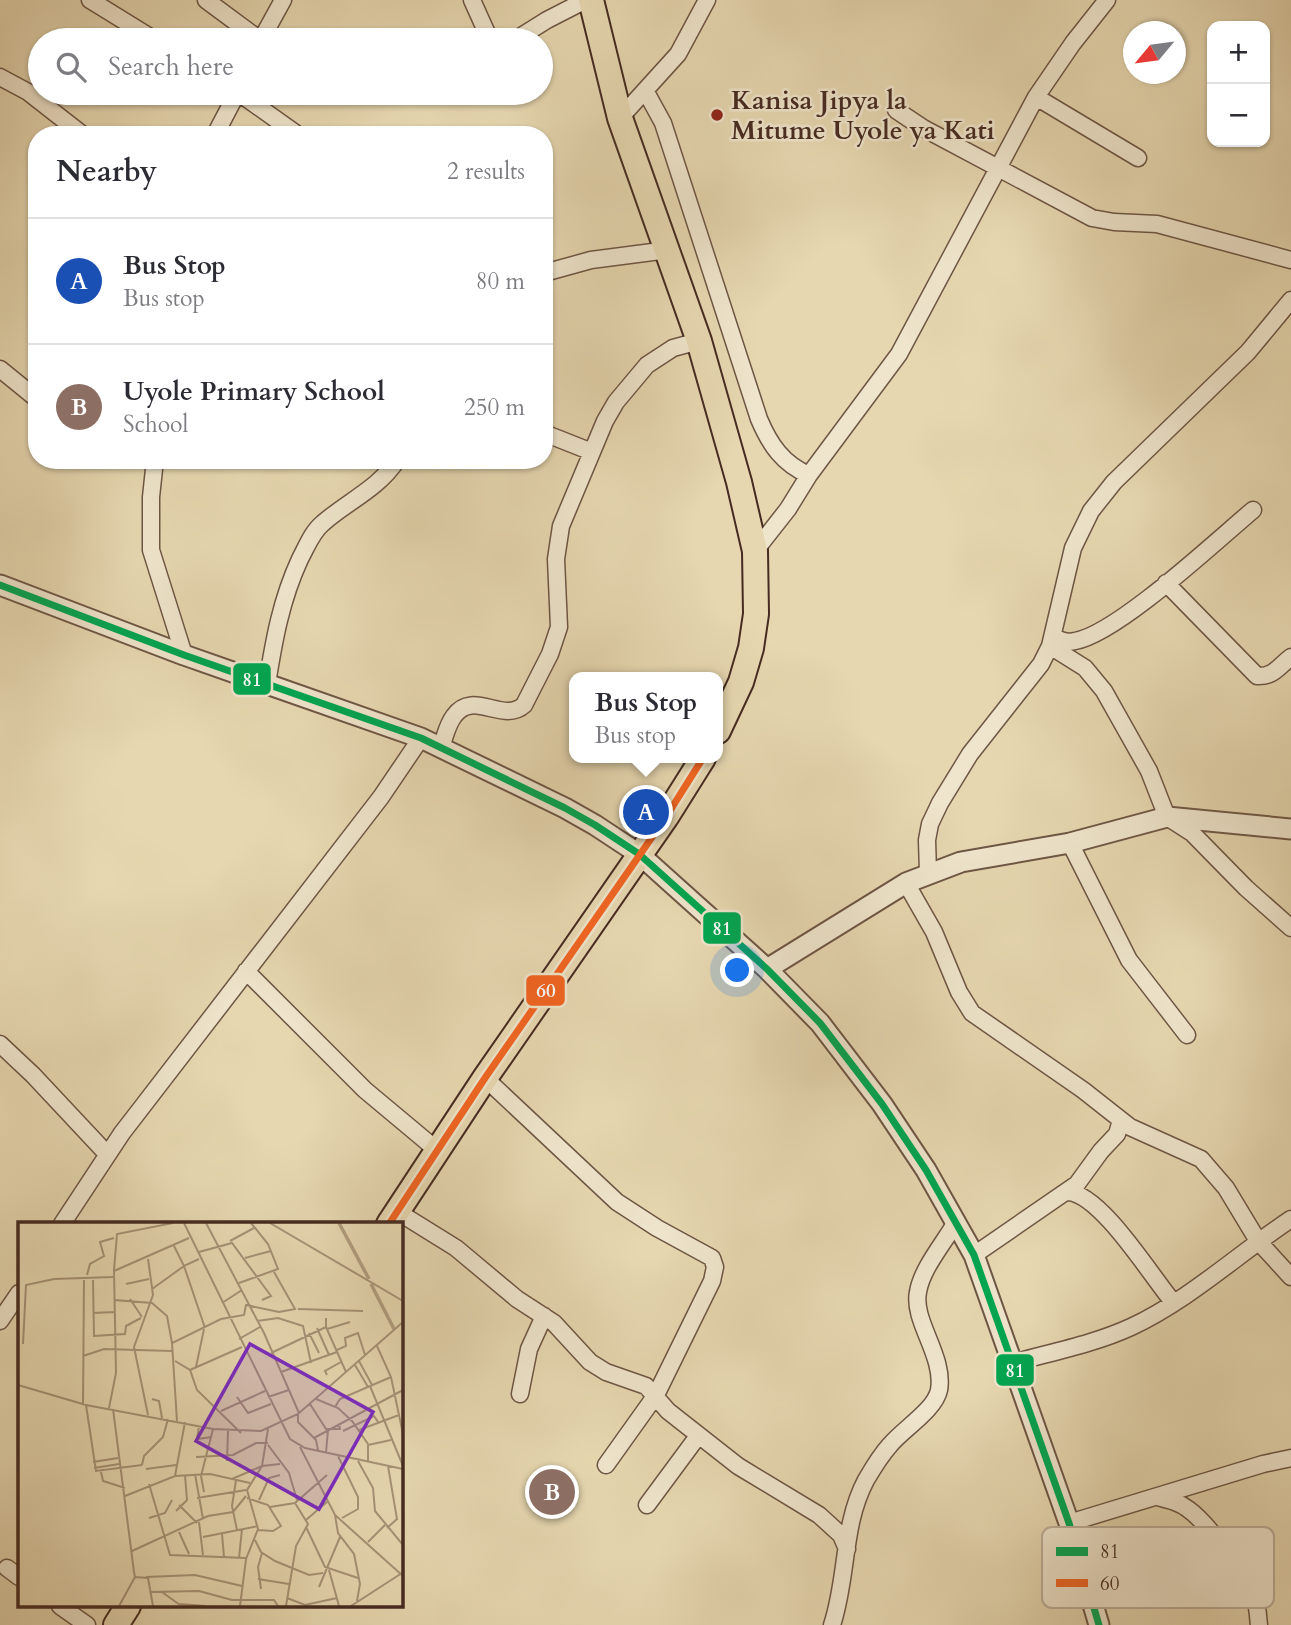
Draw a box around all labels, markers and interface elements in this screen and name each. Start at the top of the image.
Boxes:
north arrow [1123,21,1186,84]
map controls [1207,21,1270,147]
button: + [1207,21,1270,84]
search box [28,28,553,105]
icon: search [52,48,90,86]
text: Search here [108,49,234,84]
place label: Kanisa Jipya la Mitume Uyole ya Kati [731,83,995,148]
button: − [1207,84,1270,147]
marker: Kanisa Jipya la Mitume Uyole ya Kati [709,107,725,123]
text: Nearby [56,151,157,192]
text: 2 results [447,156,525,187]
text: Bus Stop [123,248,226,283]
text: A [70,266,88,297]
text: 80 m [476,266,525,297]
text: Bus stop [123,283,205,314]
text: Uyole Primary School [123,374,385,409]
text: B [71,392,87,423]
text: 250 m [464,392,525,423]
text: School [123,409,188,440]
line badge: 81 [232,662,272,696]
text: 81 [242,667,262,693]
popup [569,672,723,763]
text: Bus Stop [595,685,697,720]
text: Bus stop [595,720,676,751]
pin: A [623,786,669,838]
line badge: 81 [702,911,742,945]
text: 81 [712,916,732,942]
your location [720,953,754,987]
line badge: 60 [525,974,566,1007]
text: 60 [536,978,556,1004]
inset map [18,1222,402,1608]
line badge: 81 [995,1353,1035,1387]
text: 81 [1005,1358,1025,1384]
pin: B [529,1466,575,1518]
legend [1042,1527,1274,1608]
text: 81 [1100,1539,1119,1565]
text: 60 [1100,1571,1120,1597]

